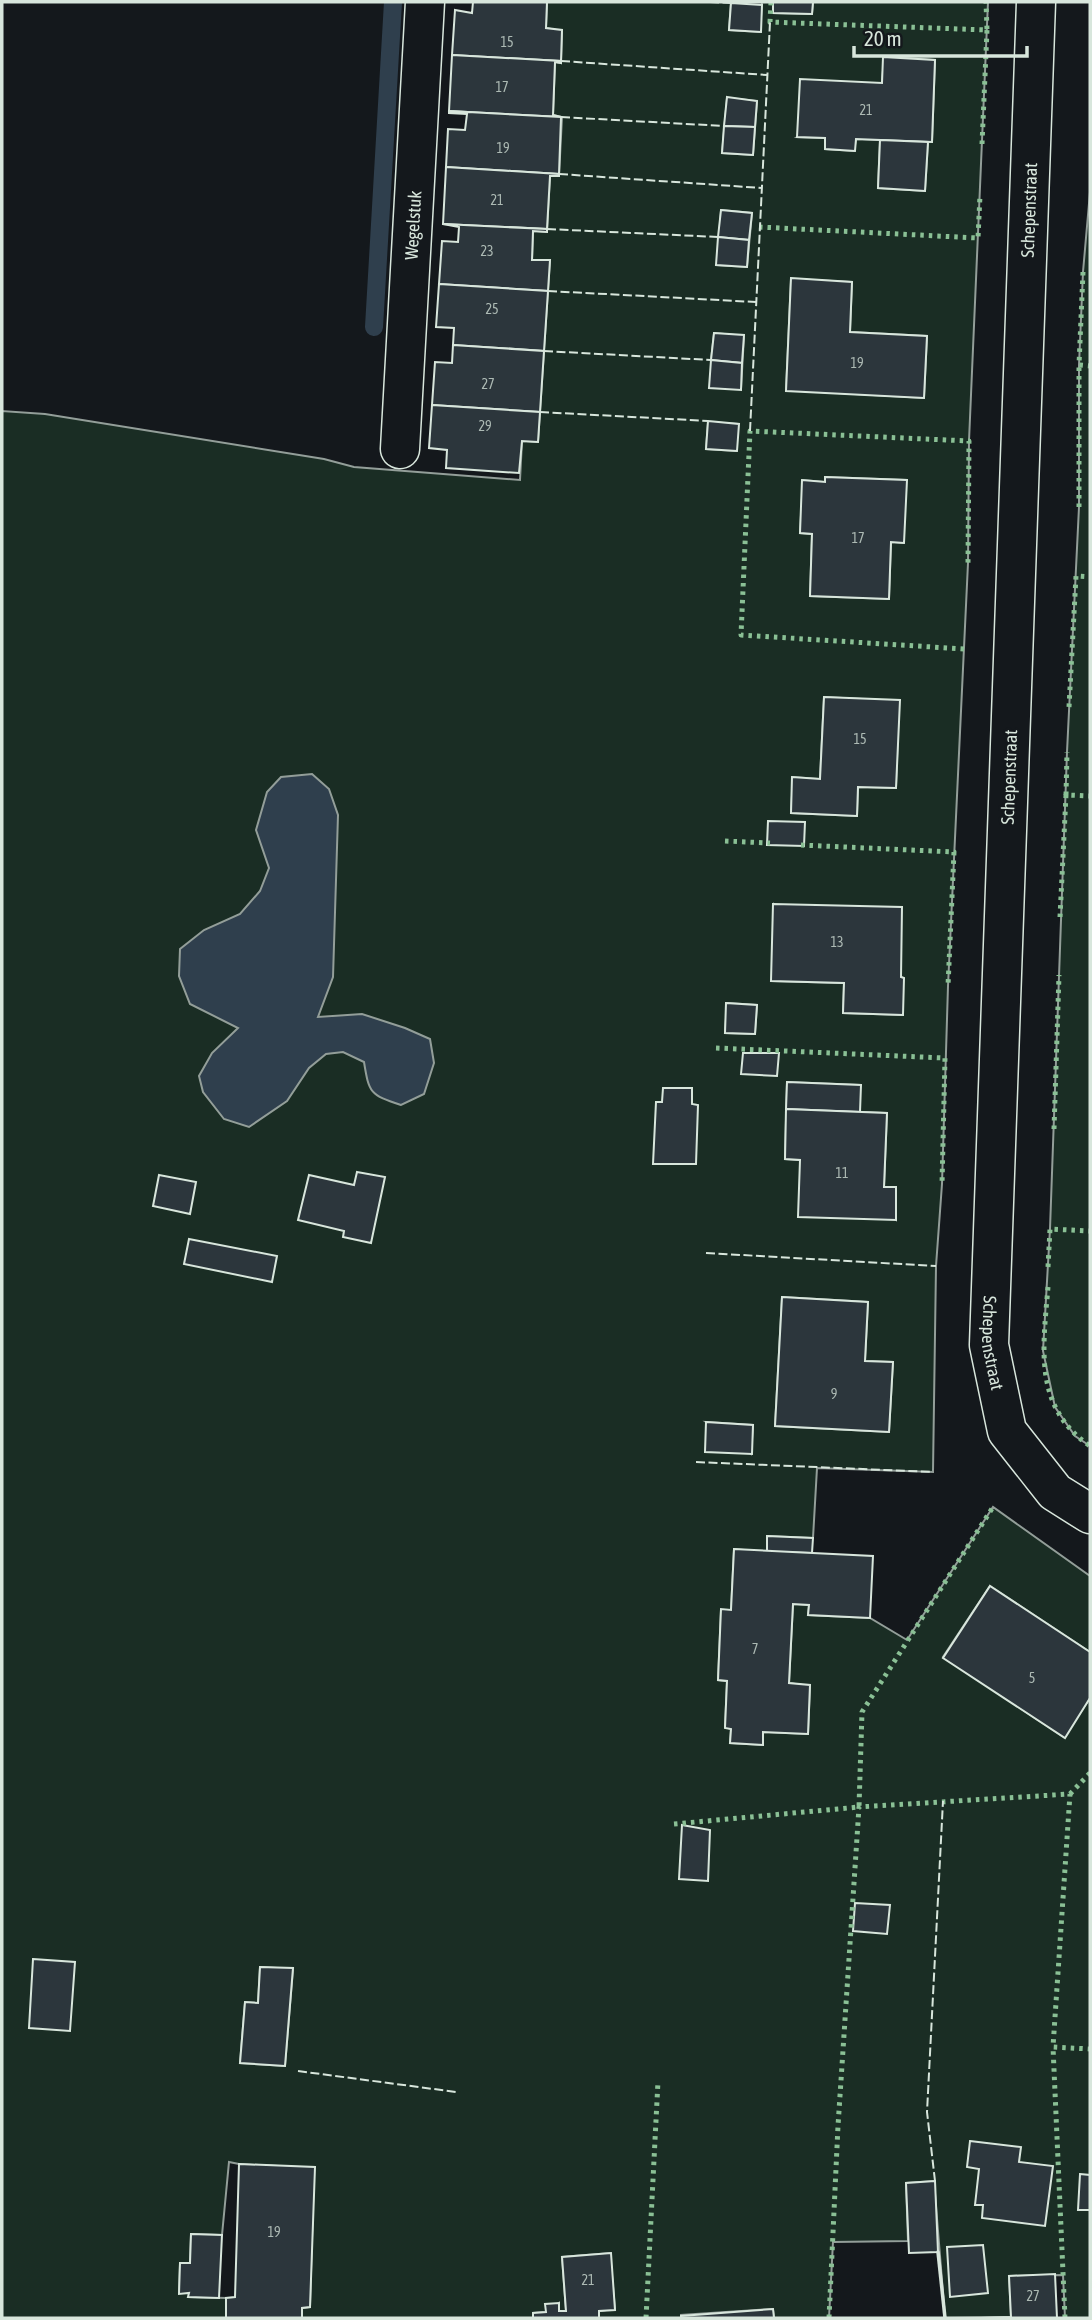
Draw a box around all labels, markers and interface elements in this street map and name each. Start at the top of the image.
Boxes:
scale bar [854,14,1027,58]
text: 20 m [864,26,902,50]
house number: 15 [500,34,514,50]
house number: 17 [495,79,509,95]
house number: 21 [859,102,873,118]
house number: 19 [496,140,510,156]
street label: Schepenstraat [1017,162,1041,258]
street label: Wegelstuk [400,190,425,260]
house number: 21 [490,192,504,208]
house number: 23 [480,243,494,259]
house number: 25 [485,301,499,317]
house number: 19 [850,355,864,371]
house number: 27 [481,376,495,392]
house number: 29 [478,418,492,434]
house number: 17 [851,530,865,546]
street label: Schepenstraat [997,729,1021,825]
house number: 15 [853,731,867,747]
house number: 13 [830,934,844,950]
house number: 11 [835,1165,849,1181]
street label: Schepenstraat [978,1295,1009,1392]
house number: 9 [831,1386,837,1402]
house number: 7 [752,1641,758,1657]
house number: 5 [1029,1670,1035,1686]
house number: 19 [267,2224,281,2240]
house number: 21 [581,2272,595,2288]
house number: 27 [1026,2288,1040,2304]

